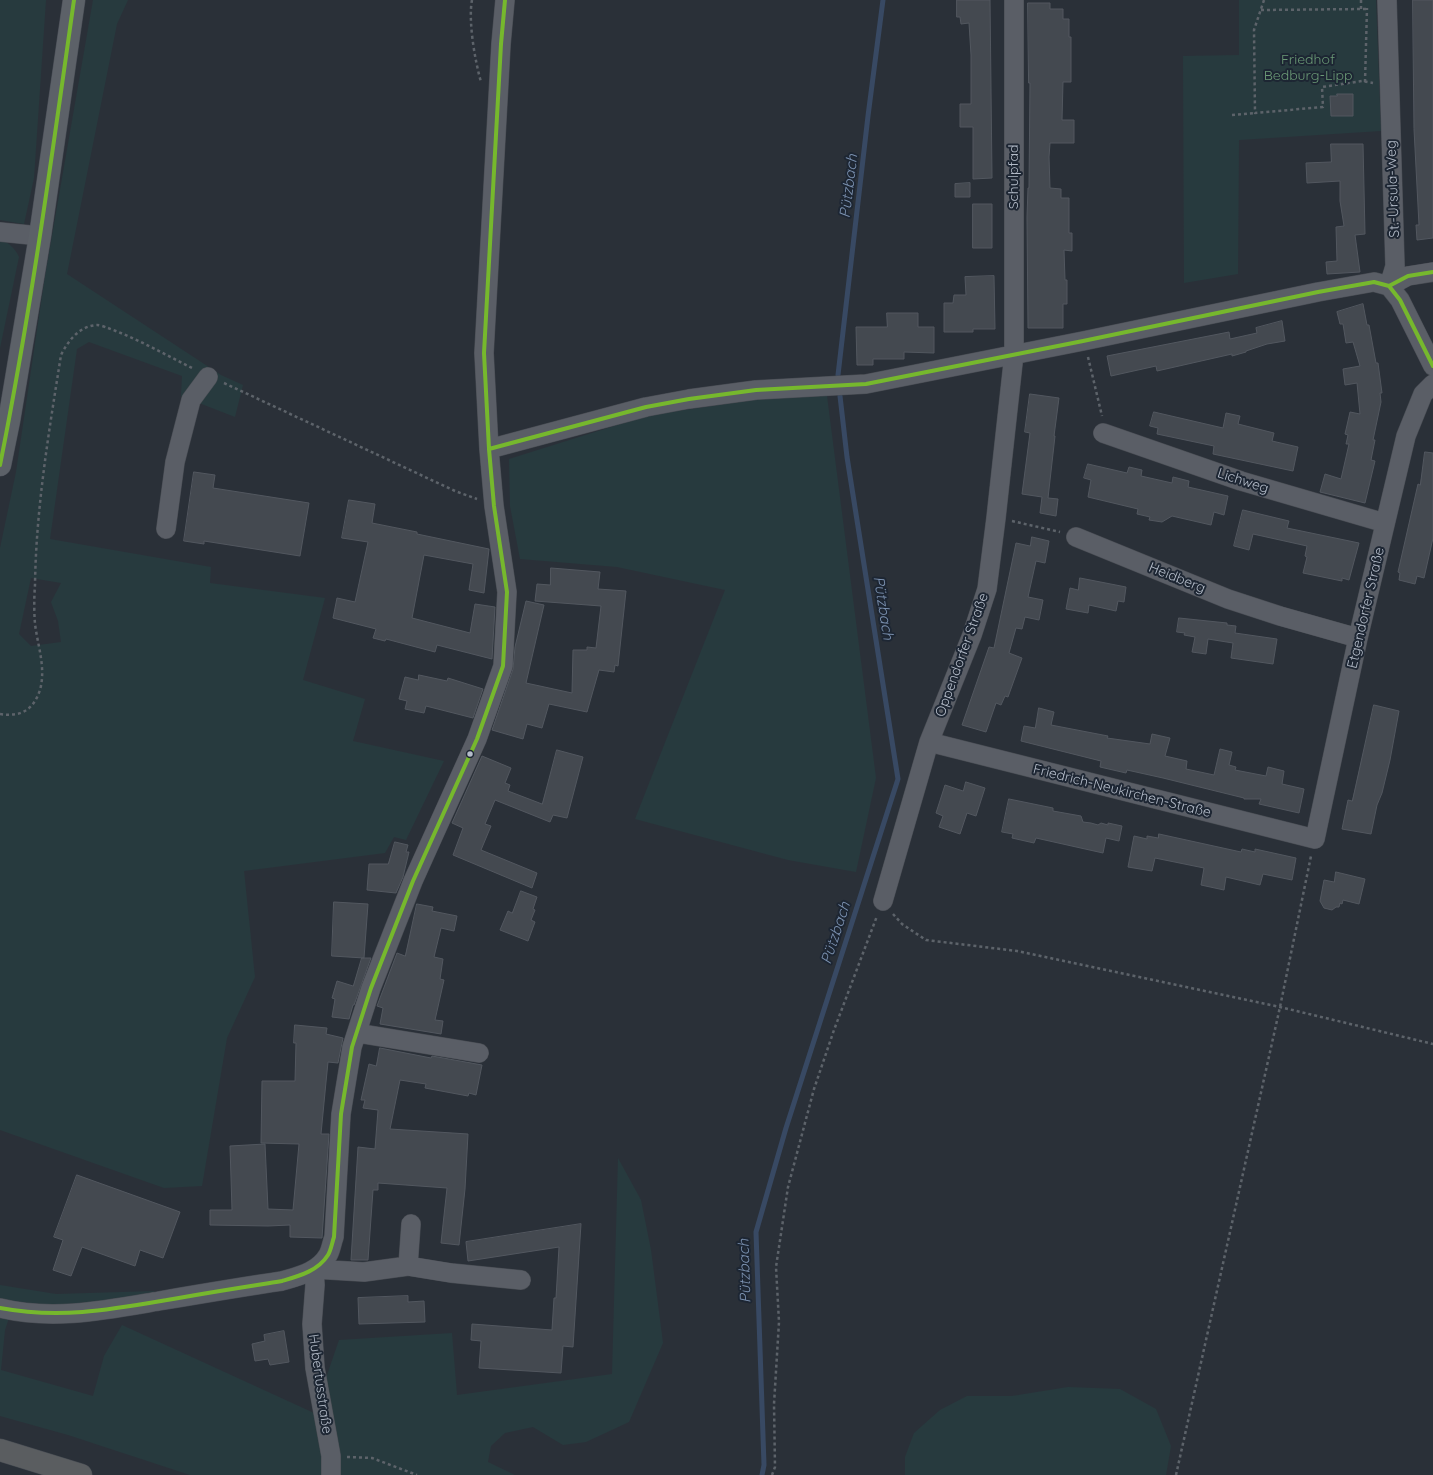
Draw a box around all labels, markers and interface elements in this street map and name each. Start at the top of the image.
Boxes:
park label: Friedhof Bedburg-Lipp [1264,52,1352,84]
street label: St.-Ursula-Weg [1383,140,1403,238]
street label: Schulpfad [1006,145,1022,209]
water label: Pützbach [836,153,862,219]
street label: Lichweg [1215,465,1271,497]
street label: Etgendorfer Straße [1344,546,1388,670]
street label: Heidberg [1146,559,1208,597]
water label: Pützbach [869,575,897,641]
street label: Oppendorfer Straße [932,591,992,719]
unlabelled marker [465,749,475,759]
street label: Friedrich-Neukirchen-Straße [1031,761,1213,821]
water label: Pützbach [818,900,854,966]
water label: Pützbach [735,1239,755,1303]
street label: Hubertusstraße [305,1333,335,1435]

